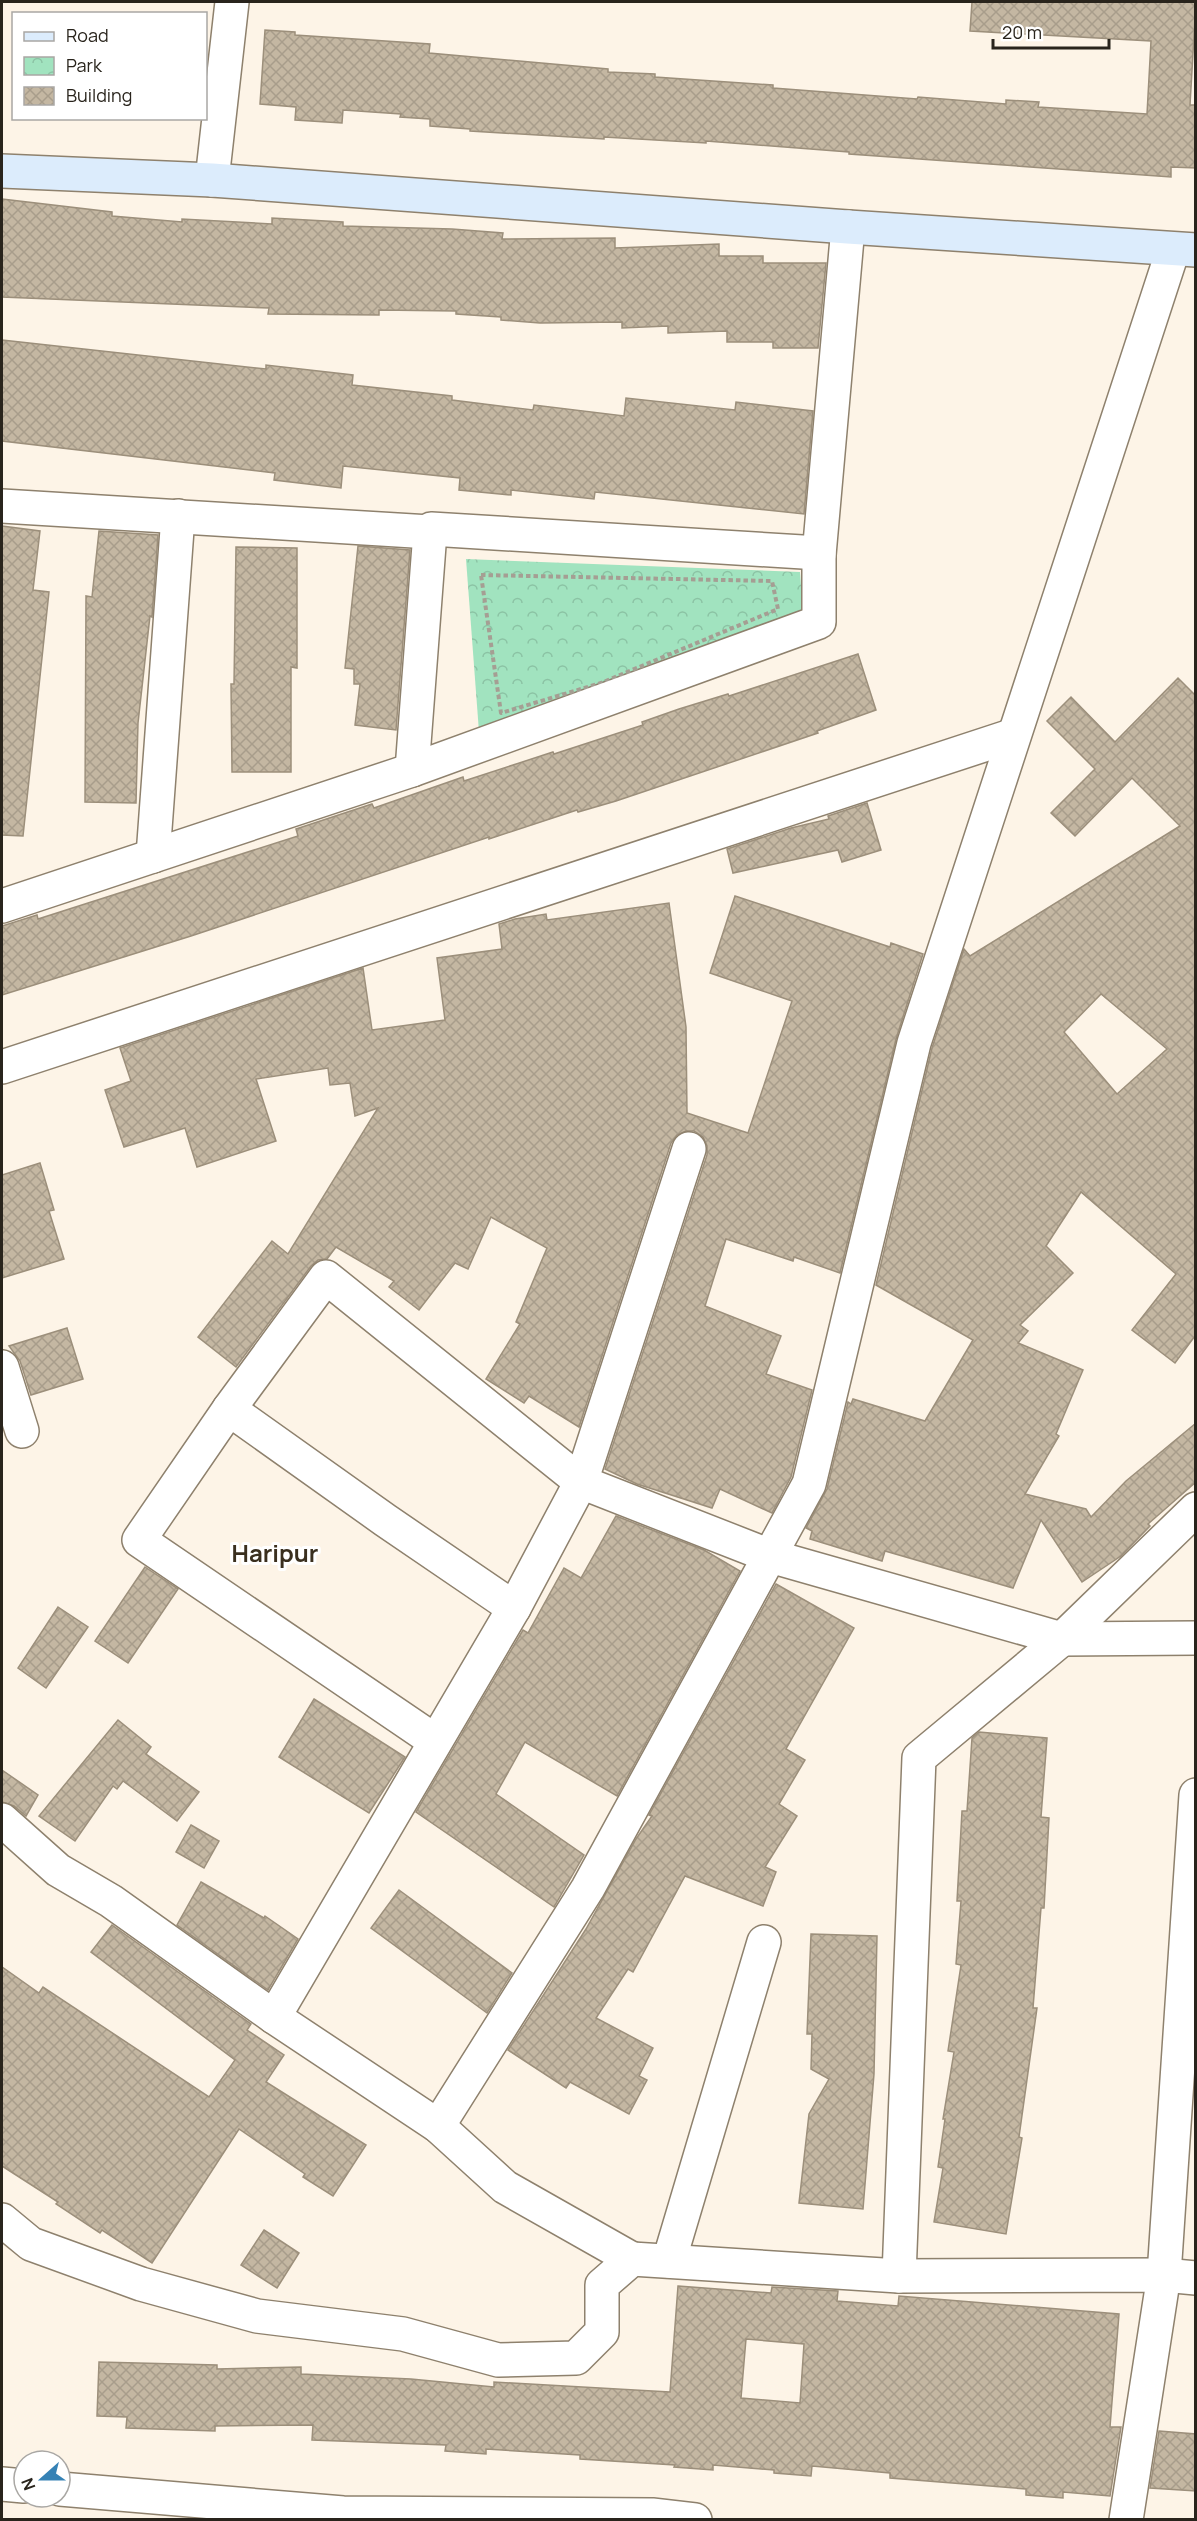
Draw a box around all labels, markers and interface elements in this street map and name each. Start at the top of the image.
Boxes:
legend [12,12,207,120]
scale bar [993,12,1108,50]
text: 20 m [1002,20,1042,44]
text: Road [66,23,109,47]
text: Park [66,53,103,77]
text: Building [66,83,132,107]
district label: Haripur [232,1536,318,1569]
north arrow [12,2449,72,2509]
text: N [16,2475,40,2494]

